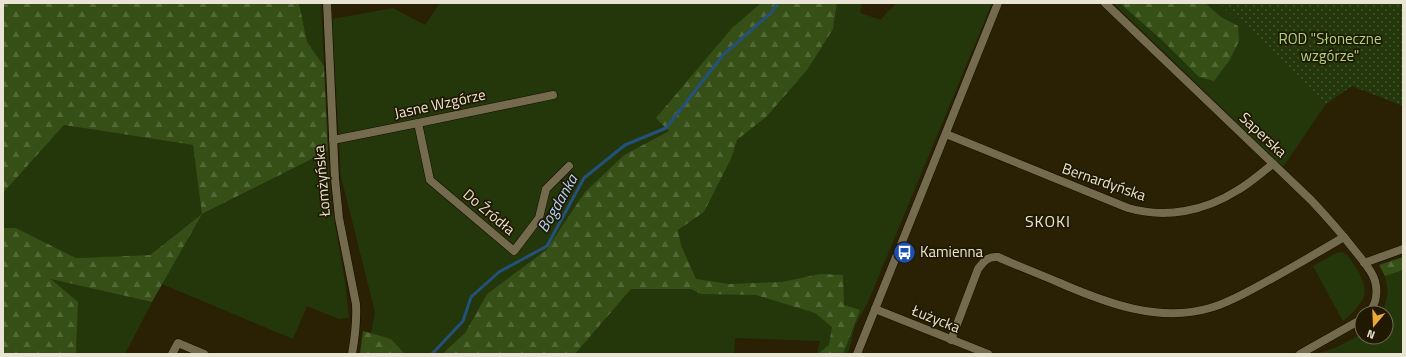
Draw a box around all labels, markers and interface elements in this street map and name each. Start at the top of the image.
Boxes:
park label: ROD "Słoneczne wzgórze" [1278,27,1382,67]
street label: Jasne Wzgórze [392,83,488,124]
street label: Saperska [1234,106,1293,163]
street label: Łomżyńska [307,144,336,219]
street label: Bernardyńska [1059,156,1150,207]
water label: Bogdanka [531,169,584,236]
street label: Do Źródła [458,183,521,241]
district label: SKOKI [1025,209,1071,233]
bus stop icon: Kamienna [891,239,917,265]
place label: Kamienna [920,240,984,263]
street label: Łużycka [908,298,964,339]
north arrow [1354,305,1394,345]
text: N [1365,326,1377,343]

